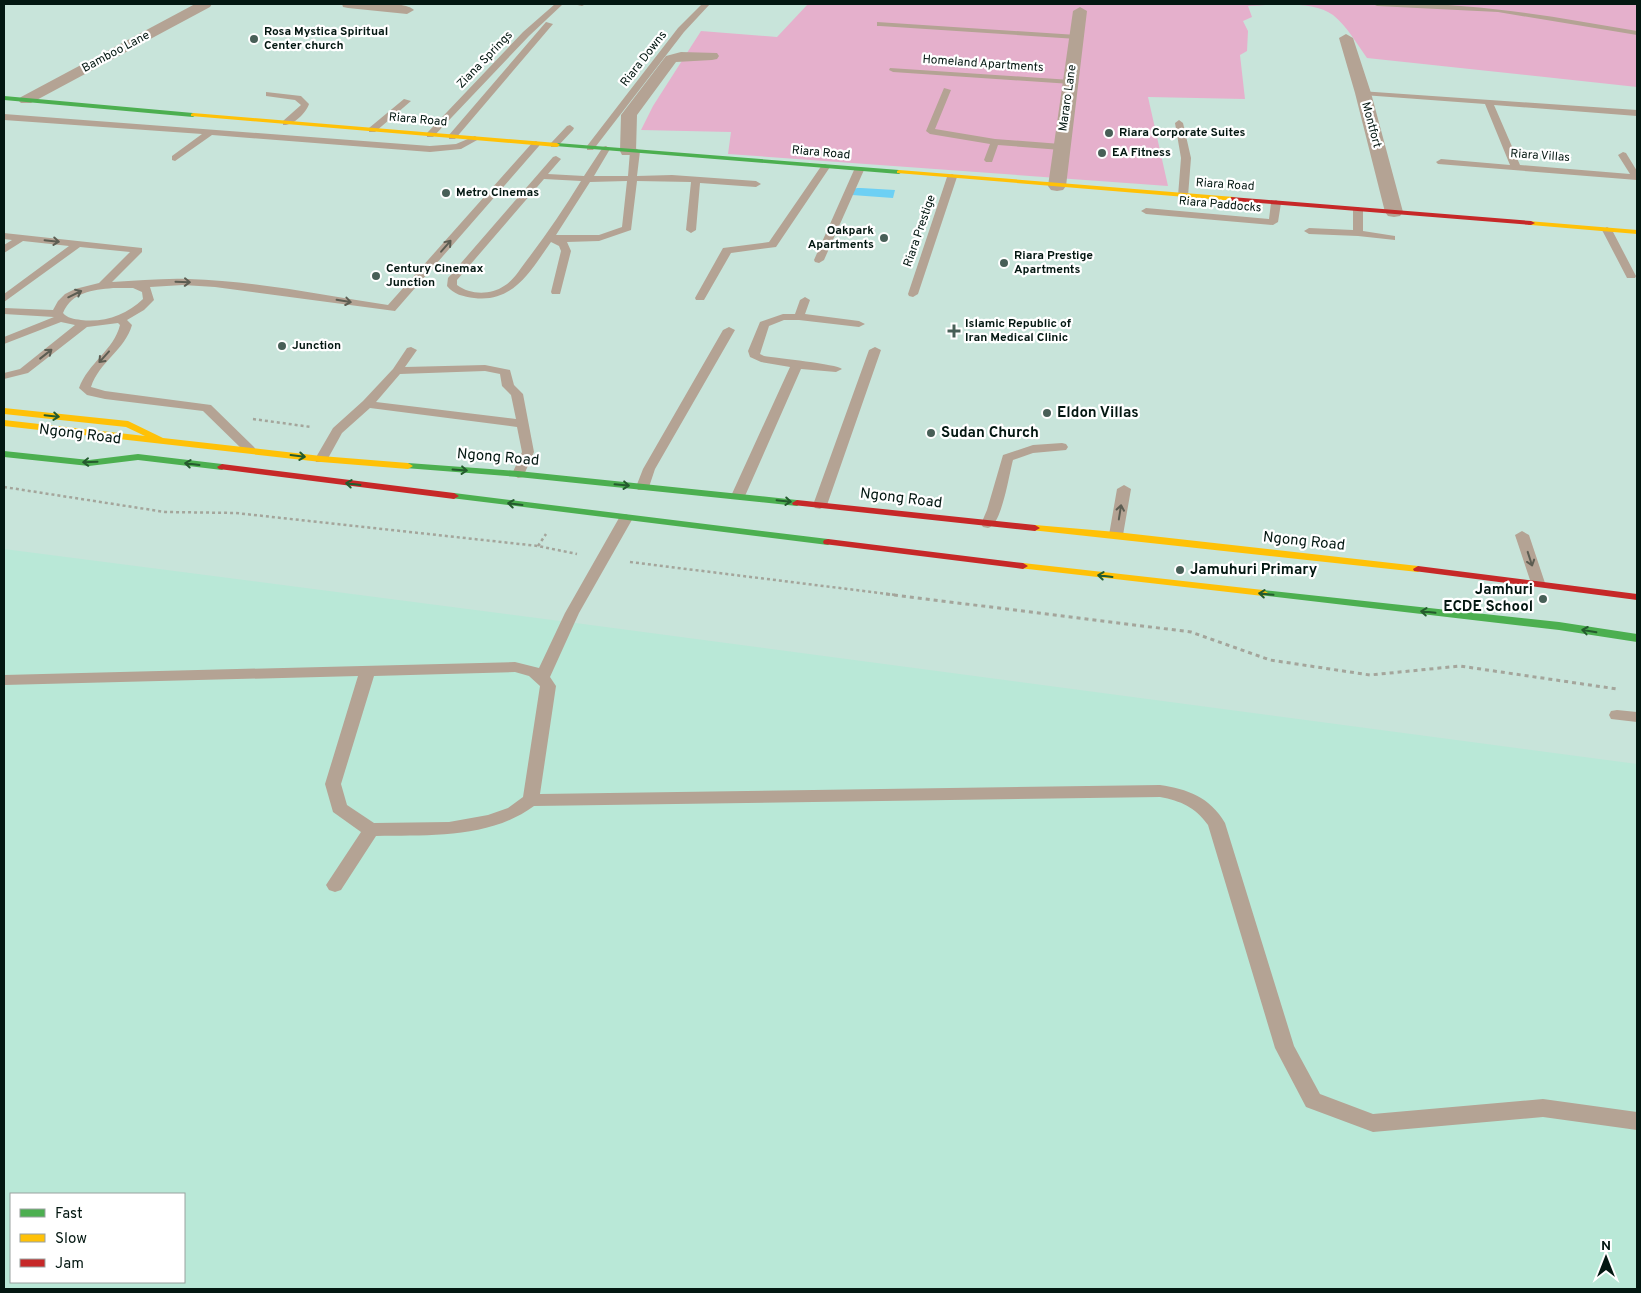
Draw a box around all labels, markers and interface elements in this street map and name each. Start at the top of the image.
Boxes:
place label: Rosa Mystica Spiritual Center church [264,24,388,54]
street label: Bamboo Lane [79,27,153,77]
street label: Ziana Springs [453,28,517,92]
street label: Riara Downs [617,28,671,90]
marker: Rosa Mystica Spiritual Center church [248,33,260,45]
street label: Homeland Apartments [922,52,1044,76]
street label: Mararo Lane [1055,64,1081,132]
street label: Montfort [1357,100,1385,150]
street label: Riara Road [388,109,448,131]
place label: Riara Corporate Suites [1119,125,1246,141]
marker: Riara Corporate Suites [1103,127,1115,139]
street label: Riara Road [791,142,851,164]
place label: EA Fitness [1112,145,1171,161]
street label: Riara Villas [1510,146,1570,166]
marker: EA Fitness [1096,147,1108,159]
street label: Riara Road [1195,175,1255,195]
place label: Metro Cinemas [456,185,539,201]
marker: Metro Cinemas [440,187,452,199]
street label: Riara Prestige [900,193,940,269]
street label: Riara Paddocks [1178,193,1262,217]
place label: Oakpark Apartments [808,223,874,253]
marker: Oakpark Apartments [878,232,890,244]
one-way arrow [44,236,60,246]
one-way arrow [440,239,452,252]
place label: Riara Prestige Apartments [1014,248,1093,278]
marker: Riara Prestige Apartments [998,257,1010,269]
place label: Century Cinemax Junction [386,261,483,291]
marker: Century Cinemax Junction [370,270,382,282]
one-way arrow [174,277,190,287]
one-way arrow [67,289,82,298]
one-way arrow [335,297,351,307]
place label: Islamic Republic of Iran Medical Clinic [965,316,1072,346]
marker: Islamic Republic of Iran Medical Clinic [947,324,961,338]
place label: Junction [292,338,341,354]
marker: Junction [276,340,288,352]
one-way arrow [39,349,53,359]
one-way arrow [98,350,110,363]
place label: Eldon Villas [1057,404,1139,423]
marker: Eldon Villas [1041,407,1053,419]
one-way arrow [44,411,60,421]
street label: Ngong Road [38,421,122,449]
place label: Sudan Church [941,424,1039,443]
marker: Sudan Church [925,427,937,439]
street label: Ngong Road [456,445,540,471]
one-way arrow [290,451,306,461]
one-way arrow [82,457,98,467]
one-way arrow [184,458,200,468]
one-way arrow [452,465,468,475]
one-way arrow [346,479,362,489]
one-way arrow [614,480,630,490]
street label: Ngong Road [859,485,943,513]
one-way arrow [775,496,791,506]
one-way arrow [507,499,523,509]
one-way arrow [1115,504,1125,520]
street label: Ngong Road [1262,528,1346,556]
one-way arrow [1526,551,1535,566]
place label: Jamuhuri Primary [1190,561,1318,580]
marker: Jamuhuri Primary [1174,564,1186,576]
one-way arrow [1097,571,1113,581]
place label: Jamhuri ECDE School [1443,581,1533,617]
one-way arrow [1259,589,1275,599]
marker: Jamhuri ECDE School [1537,593,1549,605]
one-way arrow [1420,607,1436,617]
one-way arrow [1581,626,1597,636]
legend [10,1193,185,1283]
text: Fast [55,1205,83,1224]
text: Slow [55,1230,87,1249]
north arrow [1581,1233,1631,1283]
text: N [1601,1238,1611,1255]
text: Jam [55,1255,84,1274]

